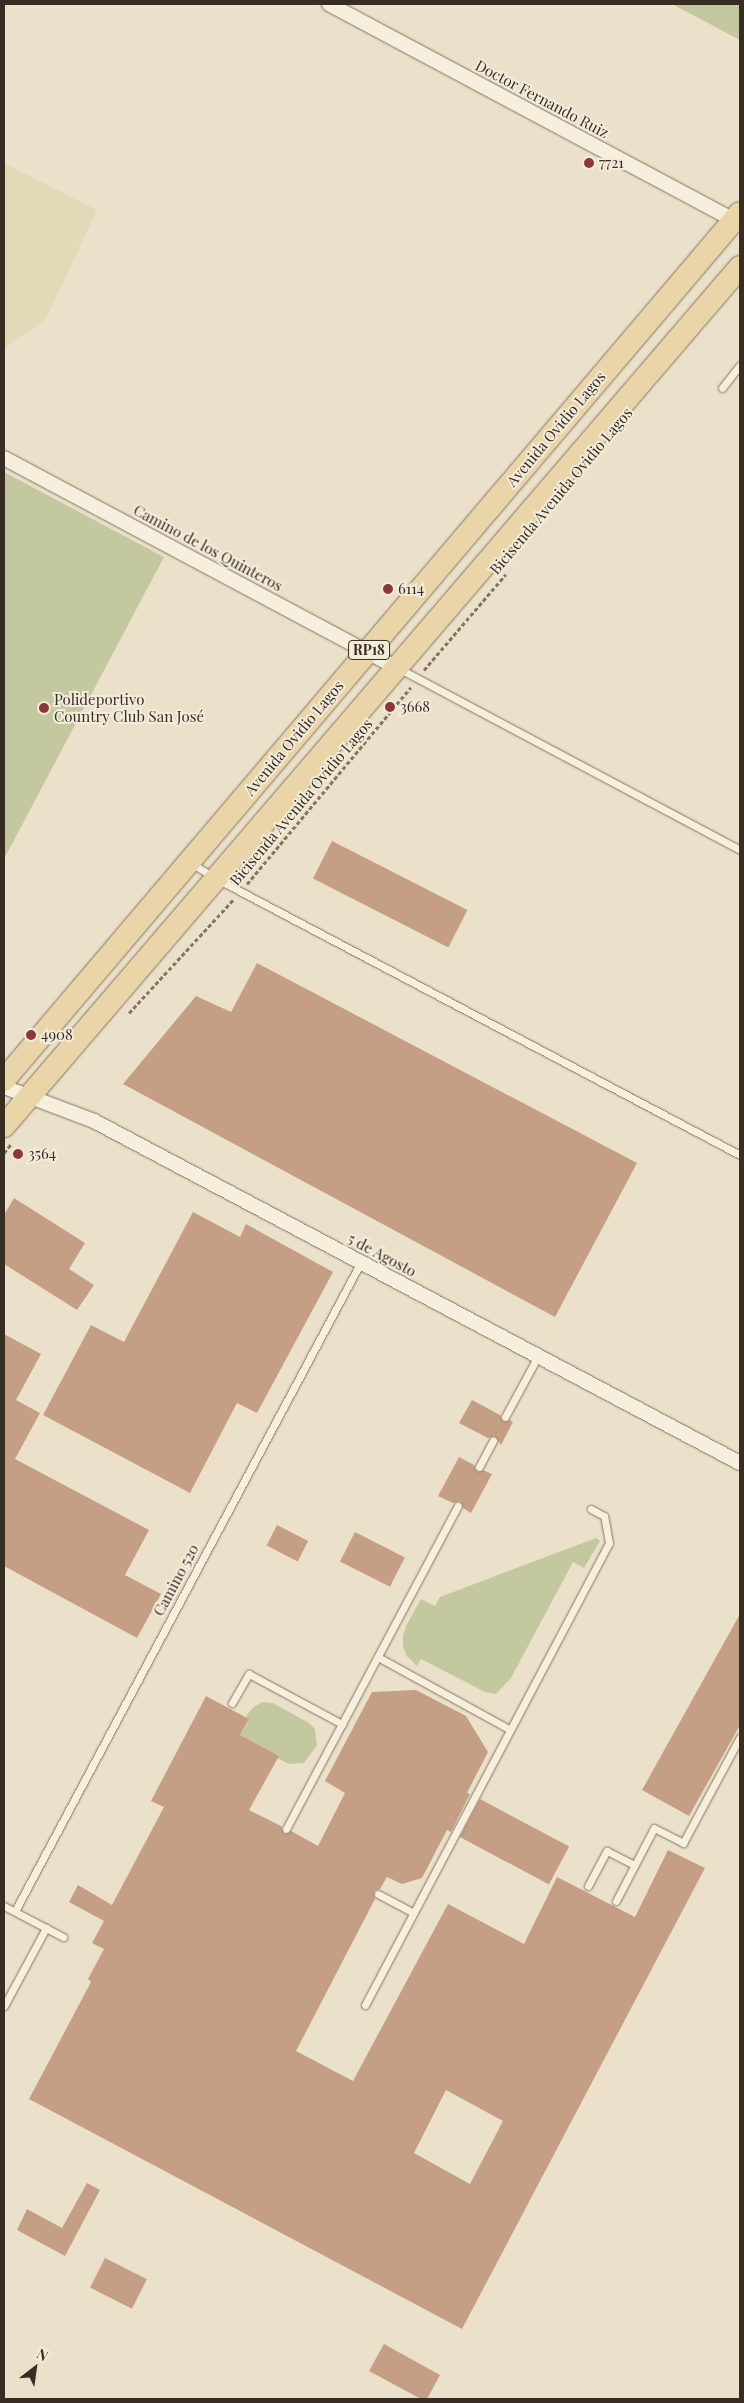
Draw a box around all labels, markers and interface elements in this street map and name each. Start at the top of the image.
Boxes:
street label: Doctor Fernando Ruiz [472,56,612,142]
place label: 7721 [599,154,624,172]
marker: 7721 [583,157,595,169]
street label: Avenida Ovidio Lagos [503,368,609,490]
street label: Bicisenda Avenida Ovidio Lagos [486,404,636,578]
street label: Camino de los Quinteros [130,501,286,595]
place label: 6114 [398,580,424,598]
marker: 6114 [382,583,394,595]
road number: RP18 [348,638,390,662]
street label: Avenida Ovidio Lagos [241,677,347,799]
place label: Polideportivo Country Club San José [54,690,204,725]
place label: 3668 [400,698,430,716]
marker: 3668 [384,701,396,713]
marker: Polideportivo Country Club San José [38,702,50,714]
street label: Bicisenda Avenida Ovidio Lagos [226,715,376,889]
place label: 4908 [41,1026,73,1044]
marker: 4908 [25,1029,37,1041]
place label: 3564 [28,1145,56,1163]
marker: 3564 [12,1148,24,1160]
street label: 5 de Agosto [344,1229,420,1281]
street label: Camino 520 [150,1541,202,1619]
north arrow [10,2343,60,2393]
text: N [34,2344,52,2365]

